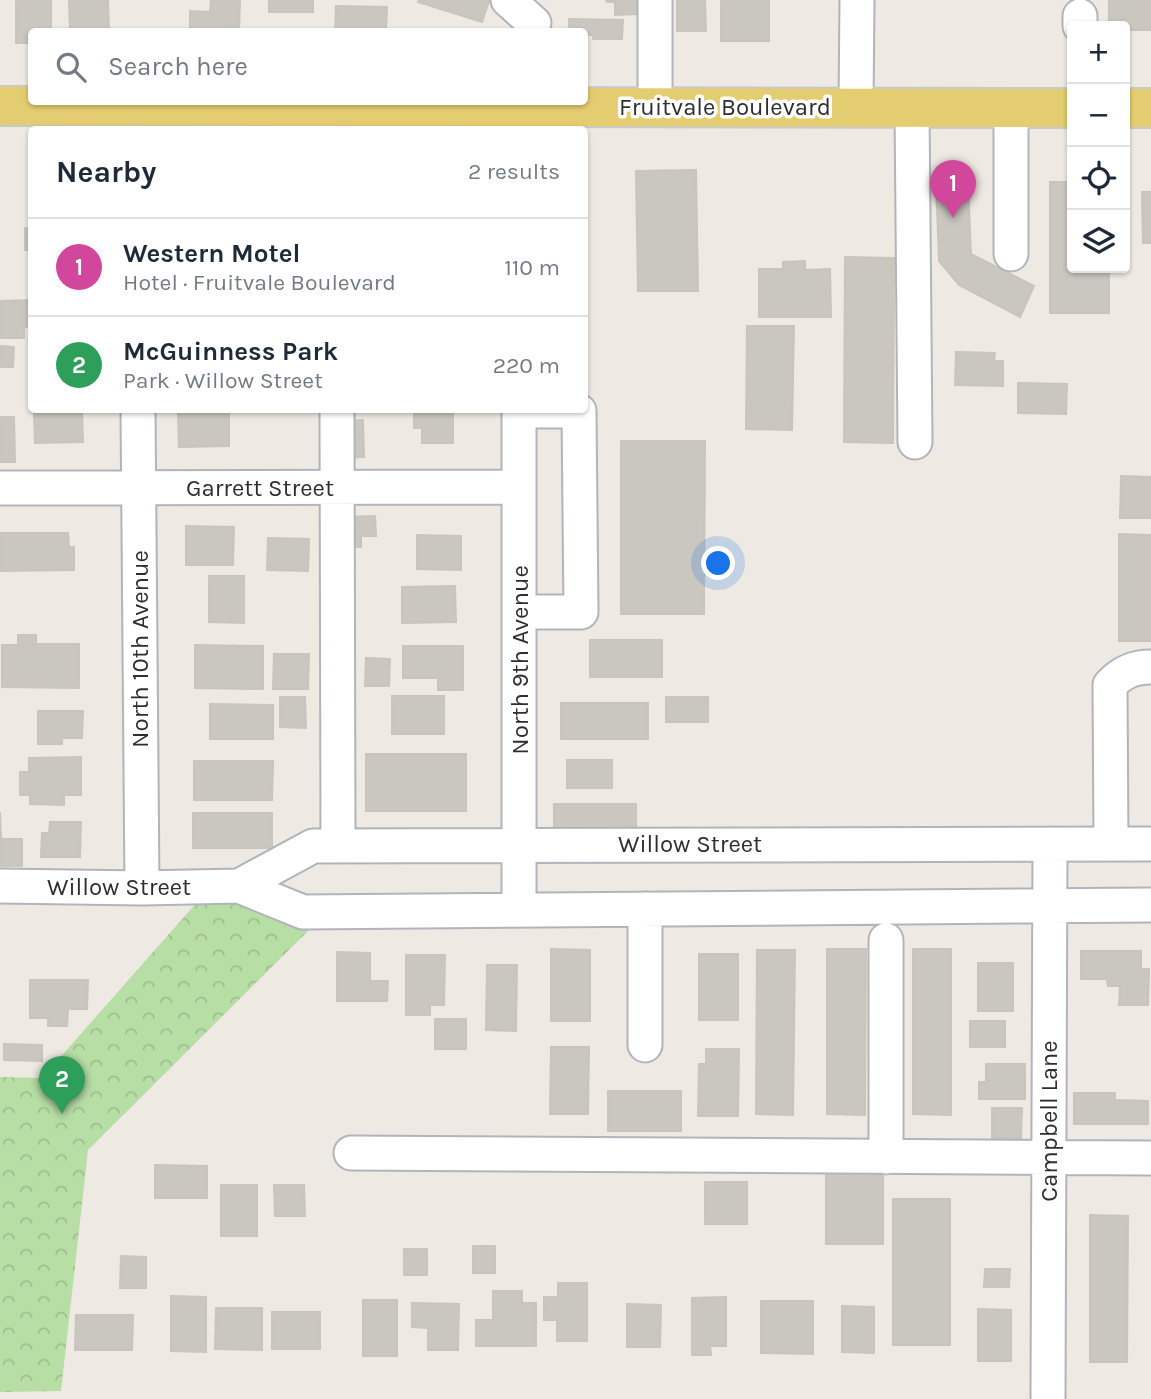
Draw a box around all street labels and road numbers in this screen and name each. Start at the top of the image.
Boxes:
street label: Fruitvale Boulevard [619,93,831,121]
street label: Garrett Street [186,474,334,502]
street label: North 10th Avenue [126,550,154,748]
street label: North 9th Avenue [506,565,534,755]
street label: Willow Street [618,830,762,858]
street label: Willow Street [47,873,191,901]
street label: Campbell Lane [1035,1040,1063,1202]

